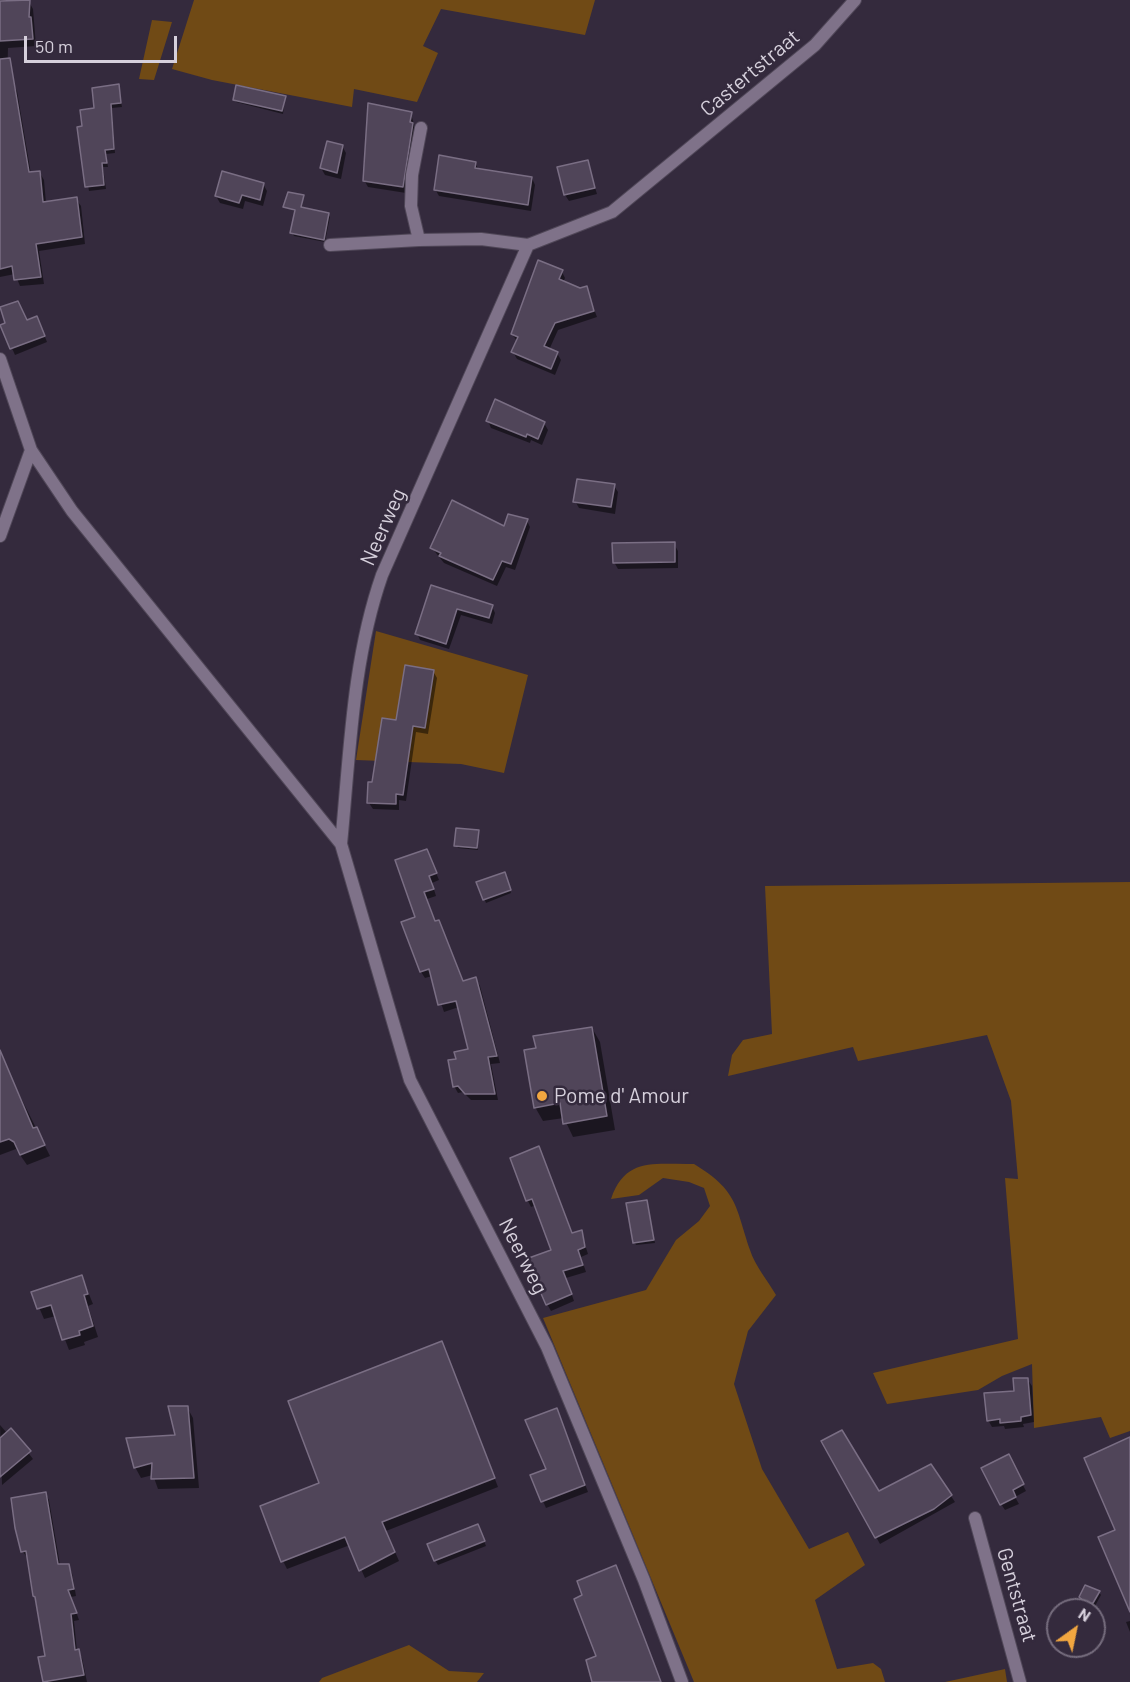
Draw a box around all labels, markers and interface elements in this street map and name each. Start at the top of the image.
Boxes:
scale bar [27,24,180,62]
street label: Castertstraat [695,24,805,122]
text: 50 m [35,35,73,57]
street label: Neerweg [355,484,411,570]
place label: Pome d' Amour [554,1083,689,1109]
marker: Pome d' Amour [535,1089,549,1103]
street label: Neerweg [493,1214,553,1298]
street label: Gentstraat [991,1545,1043,1645]
north arrow [1046,1598,1106,1658]
text: N [1075,1603,1095,1625]

